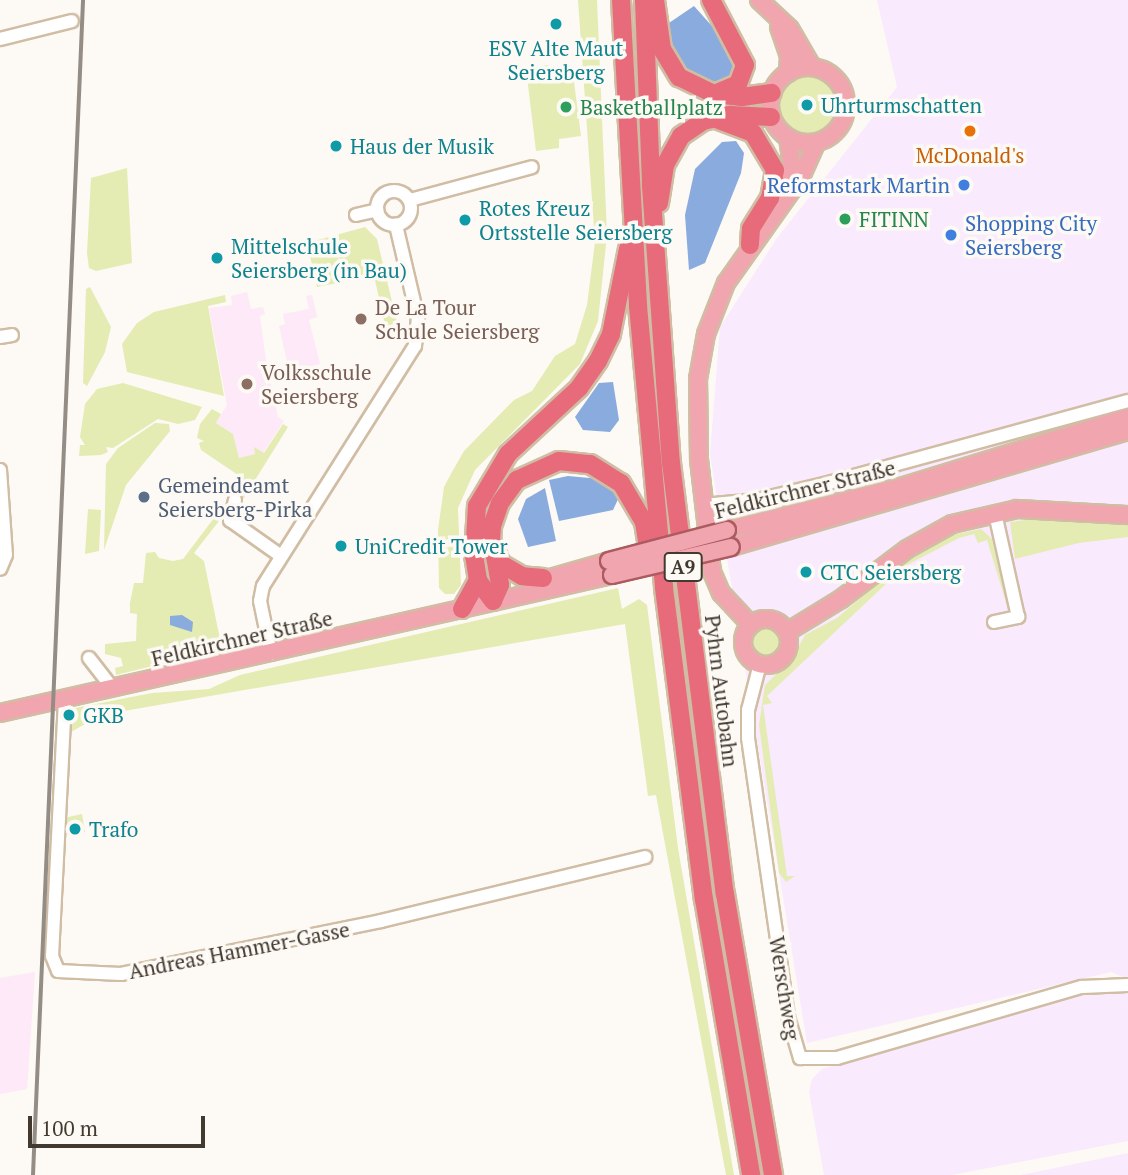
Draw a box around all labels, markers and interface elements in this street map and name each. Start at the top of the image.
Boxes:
marker: ESV Alte Maut Seiersberg [548,16,564,32]
place label: ESV Alte Maut Seiersberg [488,35,624,85]
place label: Uhrturmschatten [821,92,982,118]
place label: Basketballplatz [580,94,723,120]
marker: Uhrturmschatten [799,97,815,113]
marker: Basketballplatz [558,99,574,115]
marker: McDonald's [962,123,978,139]
place label: Haus der Musik [350,133,494,159]
marker: Haus der Musik [328,138,344,154]
place label: McDonald's [916,142,1024,168]
place label: Reformstark Martin [767,172,950,198]
marker: Reformstark Martin [956,177,972,193]
place label: Rotes Kreuz Ortsstelle Seiersberg [479,195,672,245]
place label: FITINN [859,206,929,232]
place label: Shopping City Seiersberg [965,210,1097,260]
marker: FITINN [837,211,853,227]
marker: Rotes Kreuz Ortsstelle Seiersberg [457,212,473,228]
marker: Shopping City Seiersberg [943,227,959,243]
place label: Mittelschule Seiersberg (in Bau) [231,233,407,283]
marker: Mittelschule Seiersberg (in Bau) [209,250,225,266]
place label: De La Tour Schule Seiersberg [375,294,539,344]
marker: De La Tour Schule Seiersberg [353,311,369,327]
place label: Volksschule Seiersberg [261,359,371,409]
marker: Volksschule Seiersberg [239,376,255,392]
street label: Feldkirchner Straße [712,454,898,524]
place label: Gemeindeamt Seiersberg-Pirka [158,472,312,522]
marker: Gemeindeamt Seiersberg-Pirka [136,489,152,505]
place label: UniCredit Tower [355,533,508,559]
marker: UniCredit Tower [333,538,349,554]
road number: A9 [662,552,704,582]
place label: CTC Seiersberg [820,559,961,585]
marker: CTC Seiersberg [798,564,814,580]
street label: Feldkirchner Straße [149,605,335,671]
street label: Pyhrn Autobahn [700,613,744,769]
place label: GKB [83,702,124,728]
marker: GKB [61,707,77,723]
place label: Trafo [89,816,138,842]
marker: Trafo [67,821,83,837]
street label: Andreas Hammer-Gasse [126,916,352,984]
street label: Werschweg [764,934,806,1042]
scale bar [32,1102,208,1146]
text: 100 m [41,1114,98,1142]

